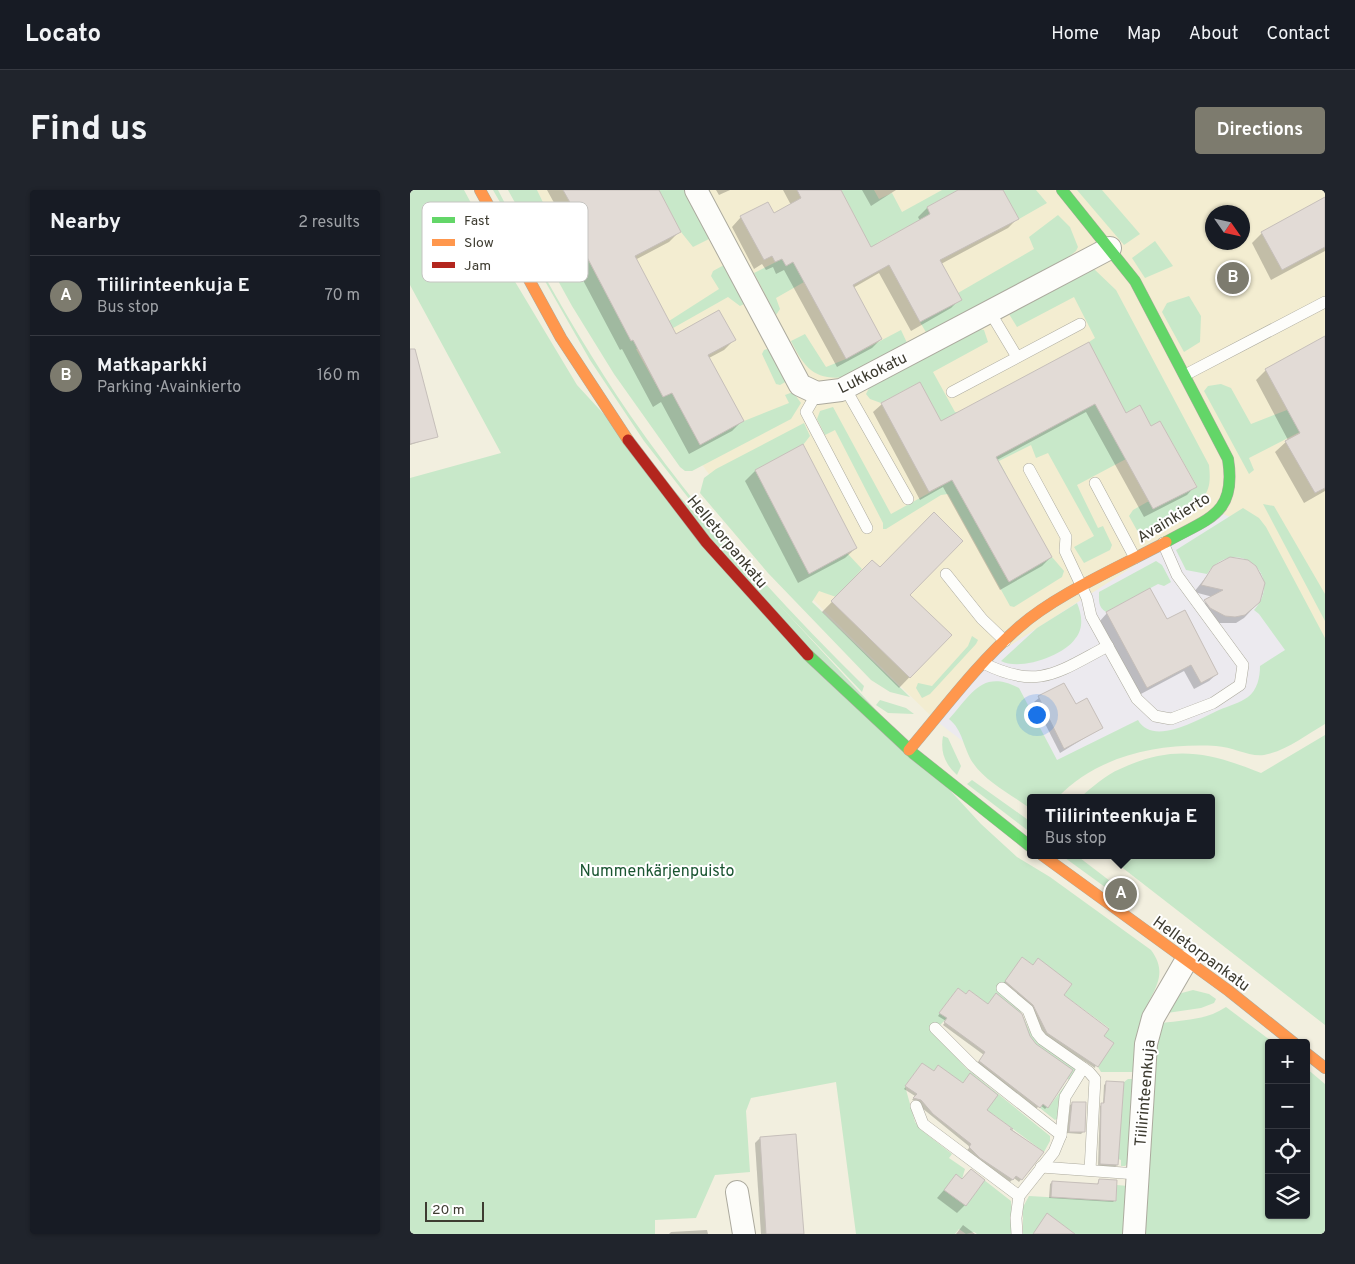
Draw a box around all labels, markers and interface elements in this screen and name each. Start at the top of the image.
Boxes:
text: Locato [25,20,101,50]
text: Home [1051,23,1099,46]
text: Map [1127,23,1161,46]
text: About [1189,23,1238,46]
text: Contact [1266,23,1330,46]
button: Directions [1195,107,1325,154]
text: Find us [30,108,148,152]
legend [422,202,588,282]
north arrow [1205,205,1250,250]
text: Nearby [50,209,121,236]
text: 2 results [298,213,360,233]
text: Fast [464,213,490,230]
text: Slow [464,235,494,252]
text: Jam [464,258,491,275]
pin: B [1217,259,1249,297]
text: Tiilirinteenkuja E [97,274,250,298]
text: A [60,286,72,306]
text: 70 m [325,286,360,306]
text: Bus stop [97,298,159,318]
street label: Lukkokatu [835,349,911,399]
text: Matkaparkki [97,354,207,378]
text: B [60,366,72,386]
text: 160 m [317,366,360,386]
text: Parking · Avainkierto [97,378,241,398]
street label: Avainkierto [1134,489,1214,548]
street label: Helletorpankatu [682,492,771,593]
your location [1024,702,1050,728]
popup [1027,794,1215,859]
text: Tiilirinteenkuja E [1045,805,1197,829]
text: Bus stop [1045,829,1107,849]
park label: Nummenkärjenpuisto [580,862,734,882]
pin: A [1105,875,1137,913]
street label: Helletorpankatu [1148,913,1253,997]
street label: Tiilirinteenkuja [1131,1039,1161,1148]
map controls [1265,1039,1310,1219]
button: + [1265,1039,1310,1084]
button: − [1265,1084,1310,1129]
button: locate [1265,1129,1310,1174]
button: layers [1265,1174,1310,1219]
scale bar [425,1199,484,1222]
text: 20 m [432,1202,465,1219]

